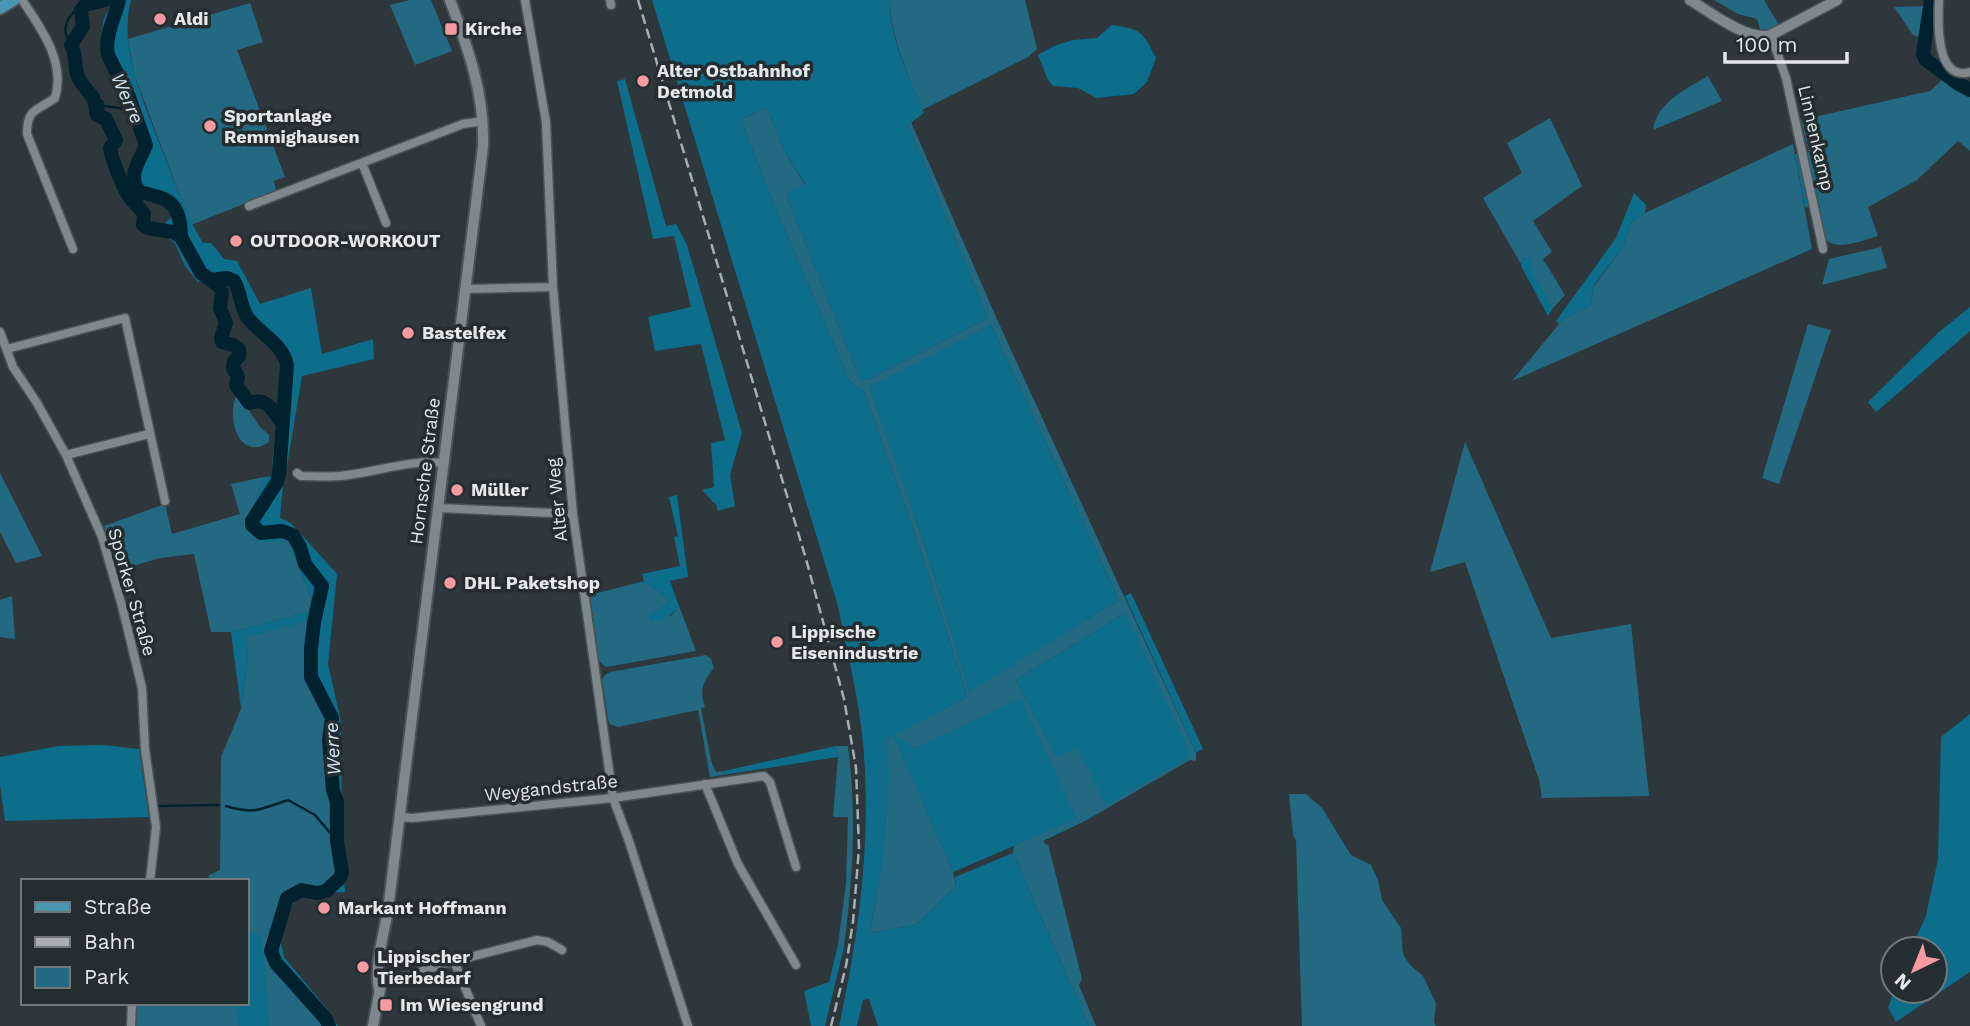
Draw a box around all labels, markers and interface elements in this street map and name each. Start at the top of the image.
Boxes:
place label: Aldi [174,8,209,29]
marker: Aldi [152,11,168,27]
place label: Kirche [465,18,522,39]
marker: Kirche [443,21,459,37]
scale bar [1725,21,1848,65]
text: 100 m [1736,32,1798,57]
place label: Alter Ostbahnhof Detmold [657,60,810,102]
water label: Werre [106,69,149,127]
marker: Alter Ostbahnhof Detmold [635,73,651,89]
street label: Linnenkamp [1794,83,1839,193]
place label: Sportanlage Remmighausen [224,105,360,147]
marker: Sportanlage Remmighausen [202,118,218,134]
place label: OUTDOOR-WORKOUT [250,230,441,251]
marker: OUTDOOR-WORKOUT [228,233,244,249]
place label: Bastelfex [422,322,507,343]
marker: Bastelfex [400,325,416,341]
street label: Hornsche Straße [405,396,444,545]
street label: Alter Weg [542,457,571,543]
place label: Müller [471,479,529,500]
marker: Müller [449,482,465,498]
street label: Sporker Straße [104,525,161,658]
place label: DHL Paketshop [464,572,600,593]
marker: DHL Paketshop [442,575,458,591]
place label: Lippische Eisenindustrie [791,621,918,663]
marker: Lippische Eisenindustrie [769,634,785,650]
water label: Werre [320,722,345,776]
street label: Weygandstraße [483,770,619,805]
legend [21,879,248,1005]
text: Straße [84,894,152,919]
place label: Markant Hoffmann [338,897,507,918]
marker: Markant Hoffmann [316,900,332,916]
text: Bahn [84,929,136,954]
north arrow [1879,935,1949,1005]
place label: Lippischer Tierbedarf [377,946,471,988]
marker: Lippischer Tierbedarf [355,959,371,975]
text: Park [84,964,129,989]
text: N [1890,969,1916,995]
place label: Im Wiesengrund [400,994,544,1015]
marker: Im Wiesengrund [378,997,394,1013]

